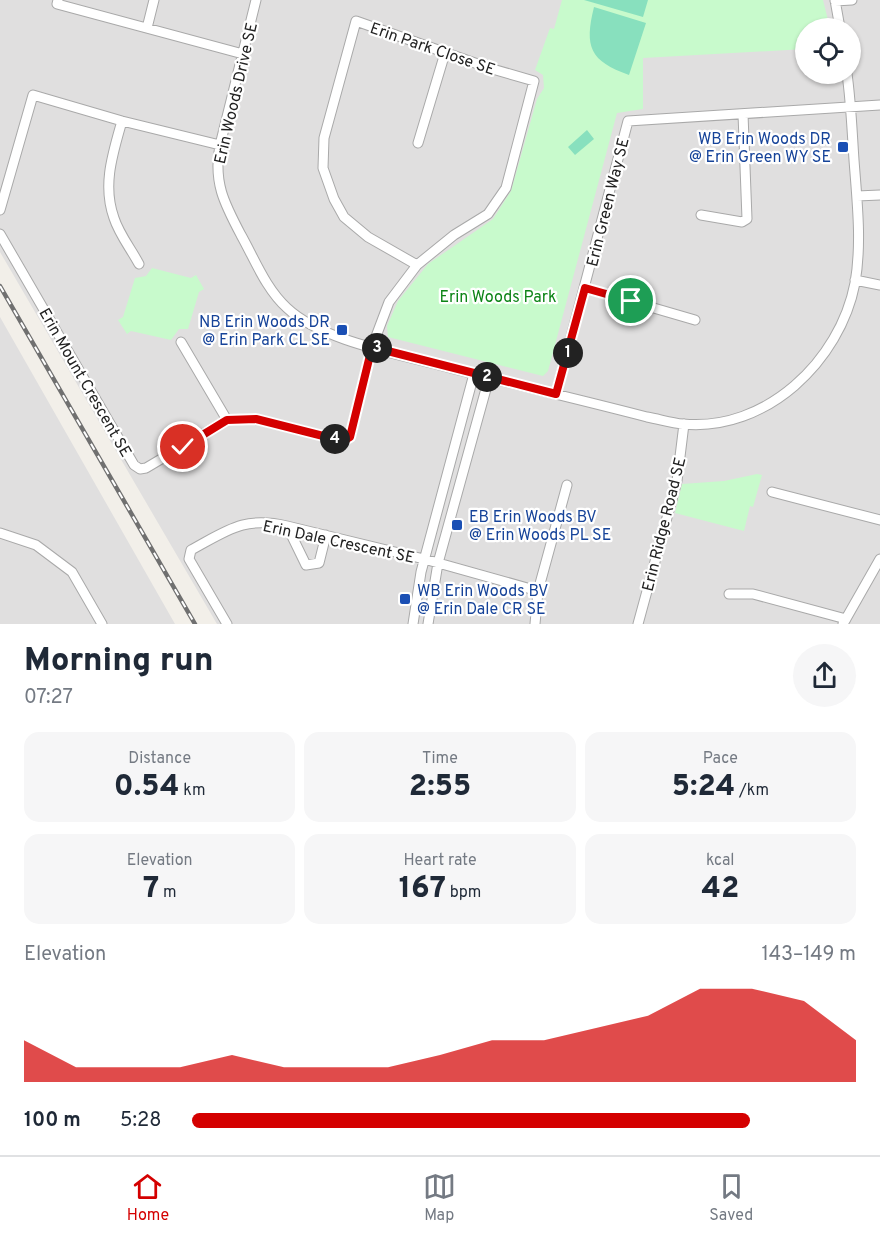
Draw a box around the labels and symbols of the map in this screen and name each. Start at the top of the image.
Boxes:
street label: Erin Park Close SE [367,19,498,81]
street label: Erin Woods Drive SE [211,21,263,166]
place label: WB Erin Woods DR @ Erin Green WY SE [689,130,831,168]
street label: Erin Green Way SE [583,136,635,269]
marker: WB Erin Woods DR @ Erin Green WY SE [836,140,850,154]
pin [605,275,656,326]
park label: Erin Woods Park [440,288,556,308]
street label: Erin Mount Crescent SE [33,305,135,461]
place label: NB Erin Woods DR @ Erin Park CL SE [199,313,330,351]
marker: NB Erin Woods DR @ Erin Park CL SE [335,323,349,337]
pin: 3 [362,333,392,363]
pin: 1 [553,338,583,368]
pin: 2 [472,362,502,392]
pin [157,421,208,472]
pin: 4 [320,424,350,454]
street label: Erin Ridge Road SE [639,455,691,594]
place label: EB Erin Woods BV @ Erin Woods PL SE [469,508,611,546]
street label: Erin Dale Crescent SE [261,517,416,569]
marker: EB Erin Woods BV @ Erin Woods PL SE [450,518,464,532]
place label: WB Erin Woods BV @ Erin Dale CR SE [417,582,548,620]
marker: WB Erin Woods BV @ Erin Dale CR SE [398,592,412,606]

